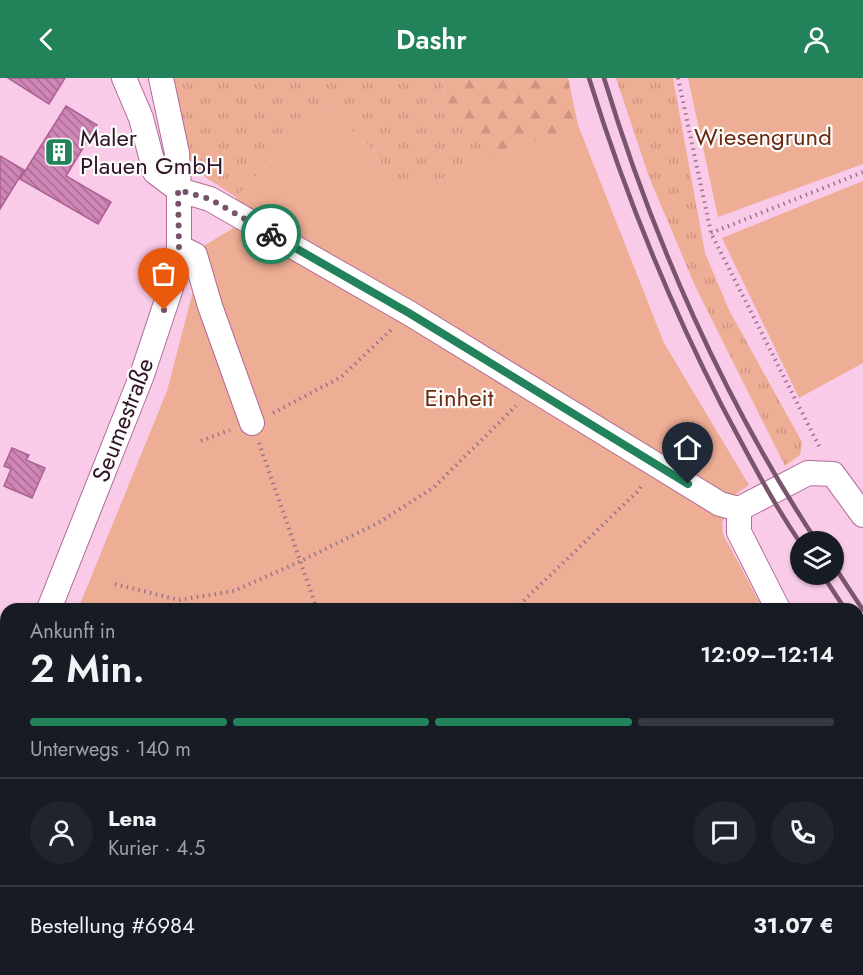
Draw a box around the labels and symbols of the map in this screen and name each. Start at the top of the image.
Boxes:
park label: Wiesengrund [694,119,832,154]
place label: Maler Plauen GmbH [80,120,223,183]
building icon: Maler Plauen GmbH [43,136,75,168]
courier [241,204,301,264]
pin [138,248,189,310]
street label: Seumestraße [83,353,162,487]
park label: Einheit [425,380,494,415]
pin [662,422,713,484]

